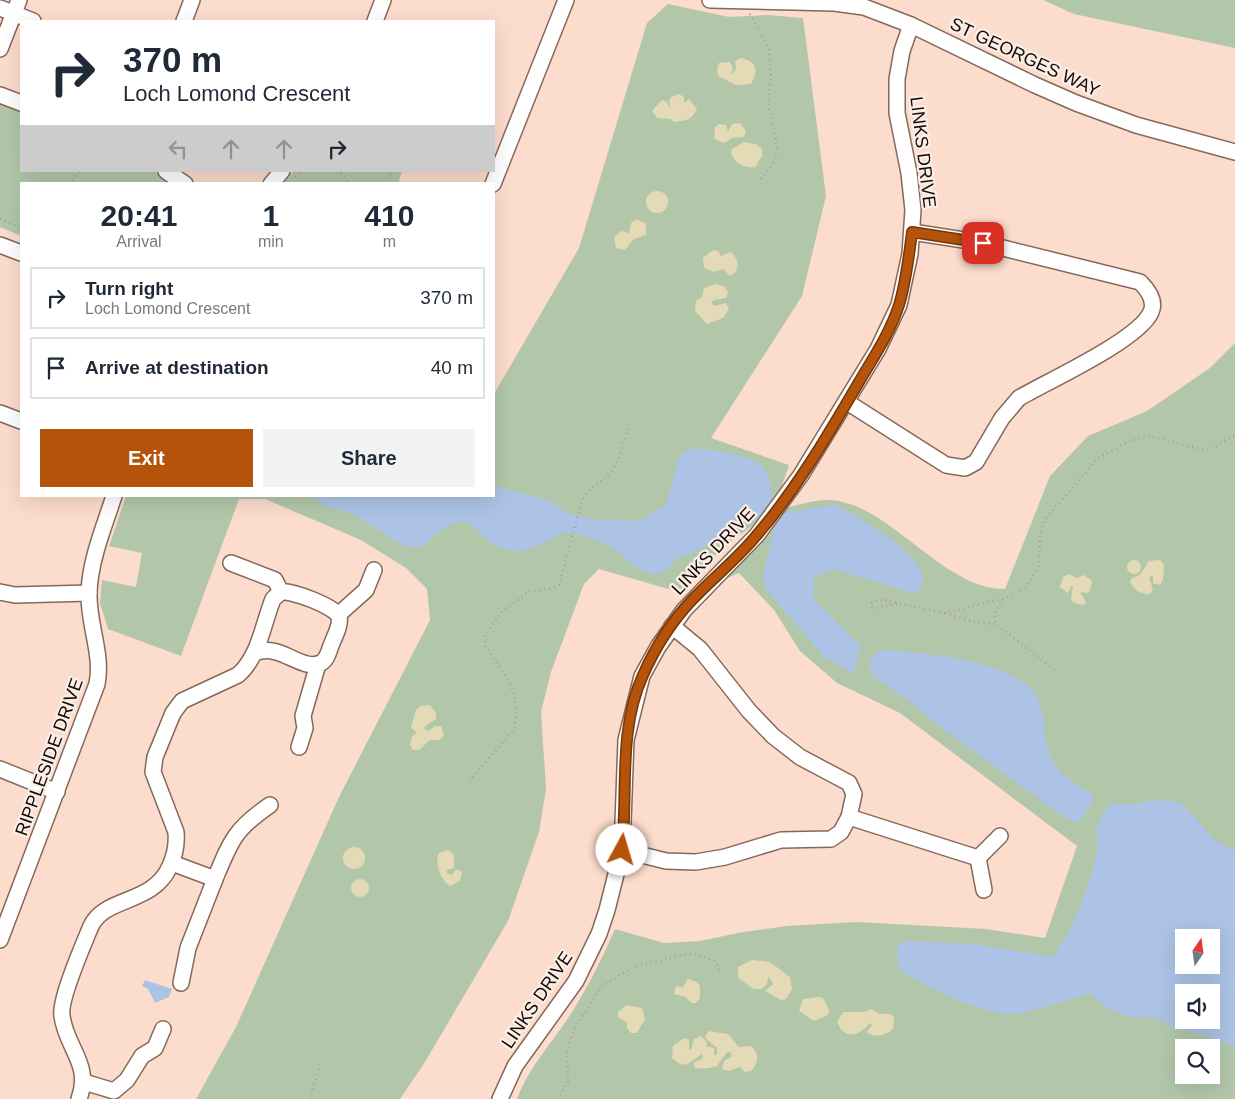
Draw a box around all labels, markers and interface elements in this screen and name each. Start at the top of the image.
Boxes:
street label: ST GEORGES WAY [947,14,1103,100]
icon: right [40,40,105,105]
text: 370 m [123,40,222,79]
text: Loch Lomond Crescent [123,81,350,106]
street label: LINKS DRIVE [906,95,940,209]
icon: left [164,135,192,163]
icon: ahead [217,135,245,163]
icon: ahead [270,135,298,163]
icon: right [323,135,351,163]
text: 20:41 [101,199,177,232]
text: 1 [262,199,279,232]
text: 410 [364,199,414,232]
pin [962,222,1004,264]
icon: arrive [969,229,997,257]
text: Arrival [116,233,162,250]
text: min [258,233,284,250]
text: m [383,233,396,250]
text: Turn right [85,278,173,299]
icon: right [42,284,70,312]
text: 370 m [420,287,473,308]
text: Loch Lomond Crescent [85,300,250,317]
icon: arrive [42,354,70,382]
text: Arrive at destination [85,357,269,378]
text: 40 m [431,357,473,378]
button: Exit [40,429,253,487]
button: Share [263,429,475,487]
street label: LINKS DRIVE [667,503,759,599]
street label: RIPPLESIDE DRIVE [11,676,87,838]
position arrow [595,823,647,875]
north arrow [1175,929,1220,974]
map controls [1175,929,1220,1084]
street label: LINKS DRIVE [497,948,577,1052]
button: sound [1175,984,1220,1029]
button: search [1175,1039,1220,1084]

